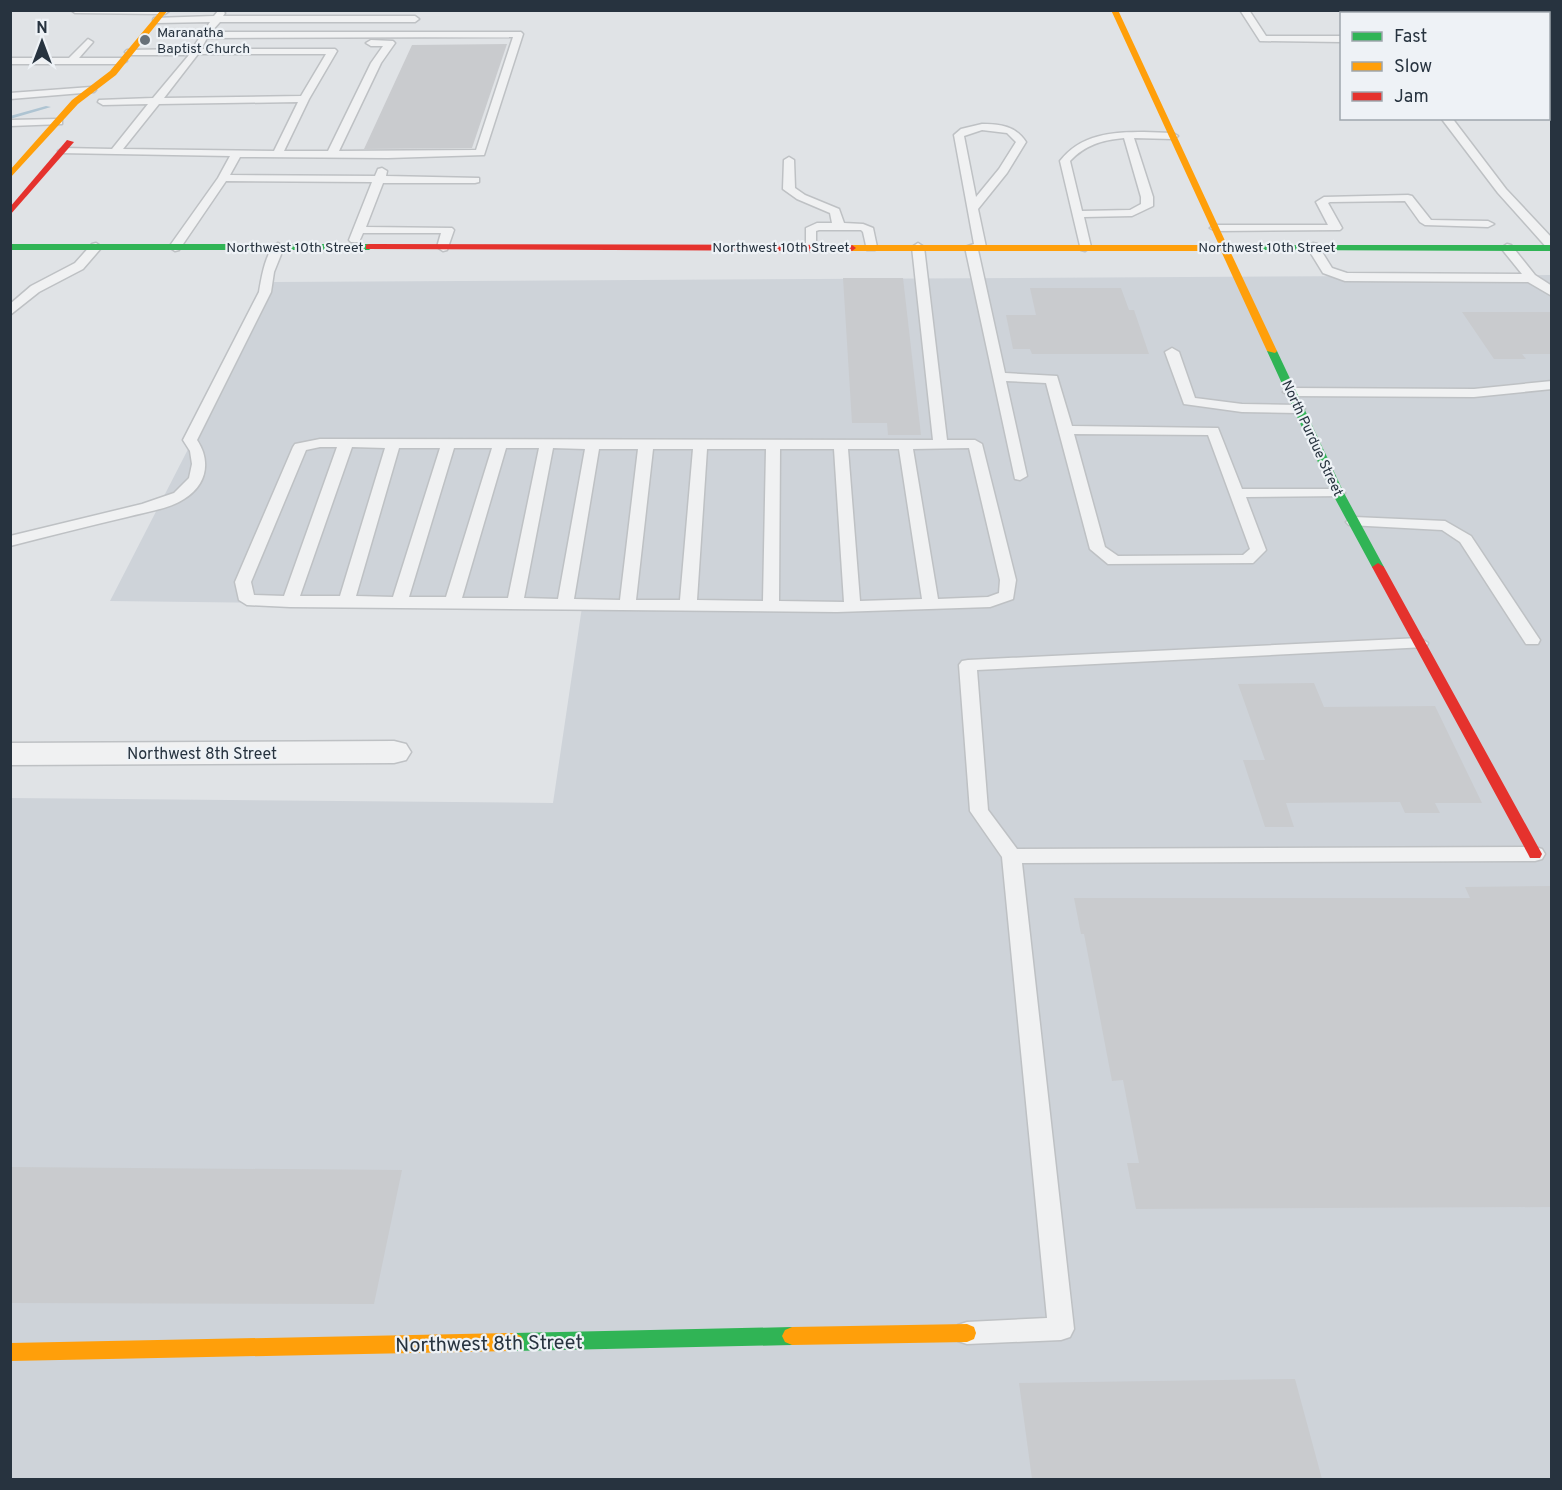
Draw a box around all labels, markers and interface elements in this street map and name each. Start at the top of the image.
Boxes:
north arrow [12,12,72,72]
legend [1340,12,1550,120]
text: N [36,19,48,39]
place label: Maranatha Baptist Church [157,25,250,58]
text: Fast [1394,26,1427,49]
marker: Maranatha Baptist Church [138,33,152,47]
text: Slow [1394,56,1432,79]
text: Jam [1394,86,1429,109]
street label: Northwest 10th Street [226,240,364,257]
street label: Northwest 10th Street [712,240,850,257]
street label: Northwest 10th Street [1198,240,1336,257]
street label: North Purdue Street [1277,378,1346,499]
street label: Northwest 8th Street [127,745,277,765]
street label: Northwest 8th Street [395,1330,583,1360]

